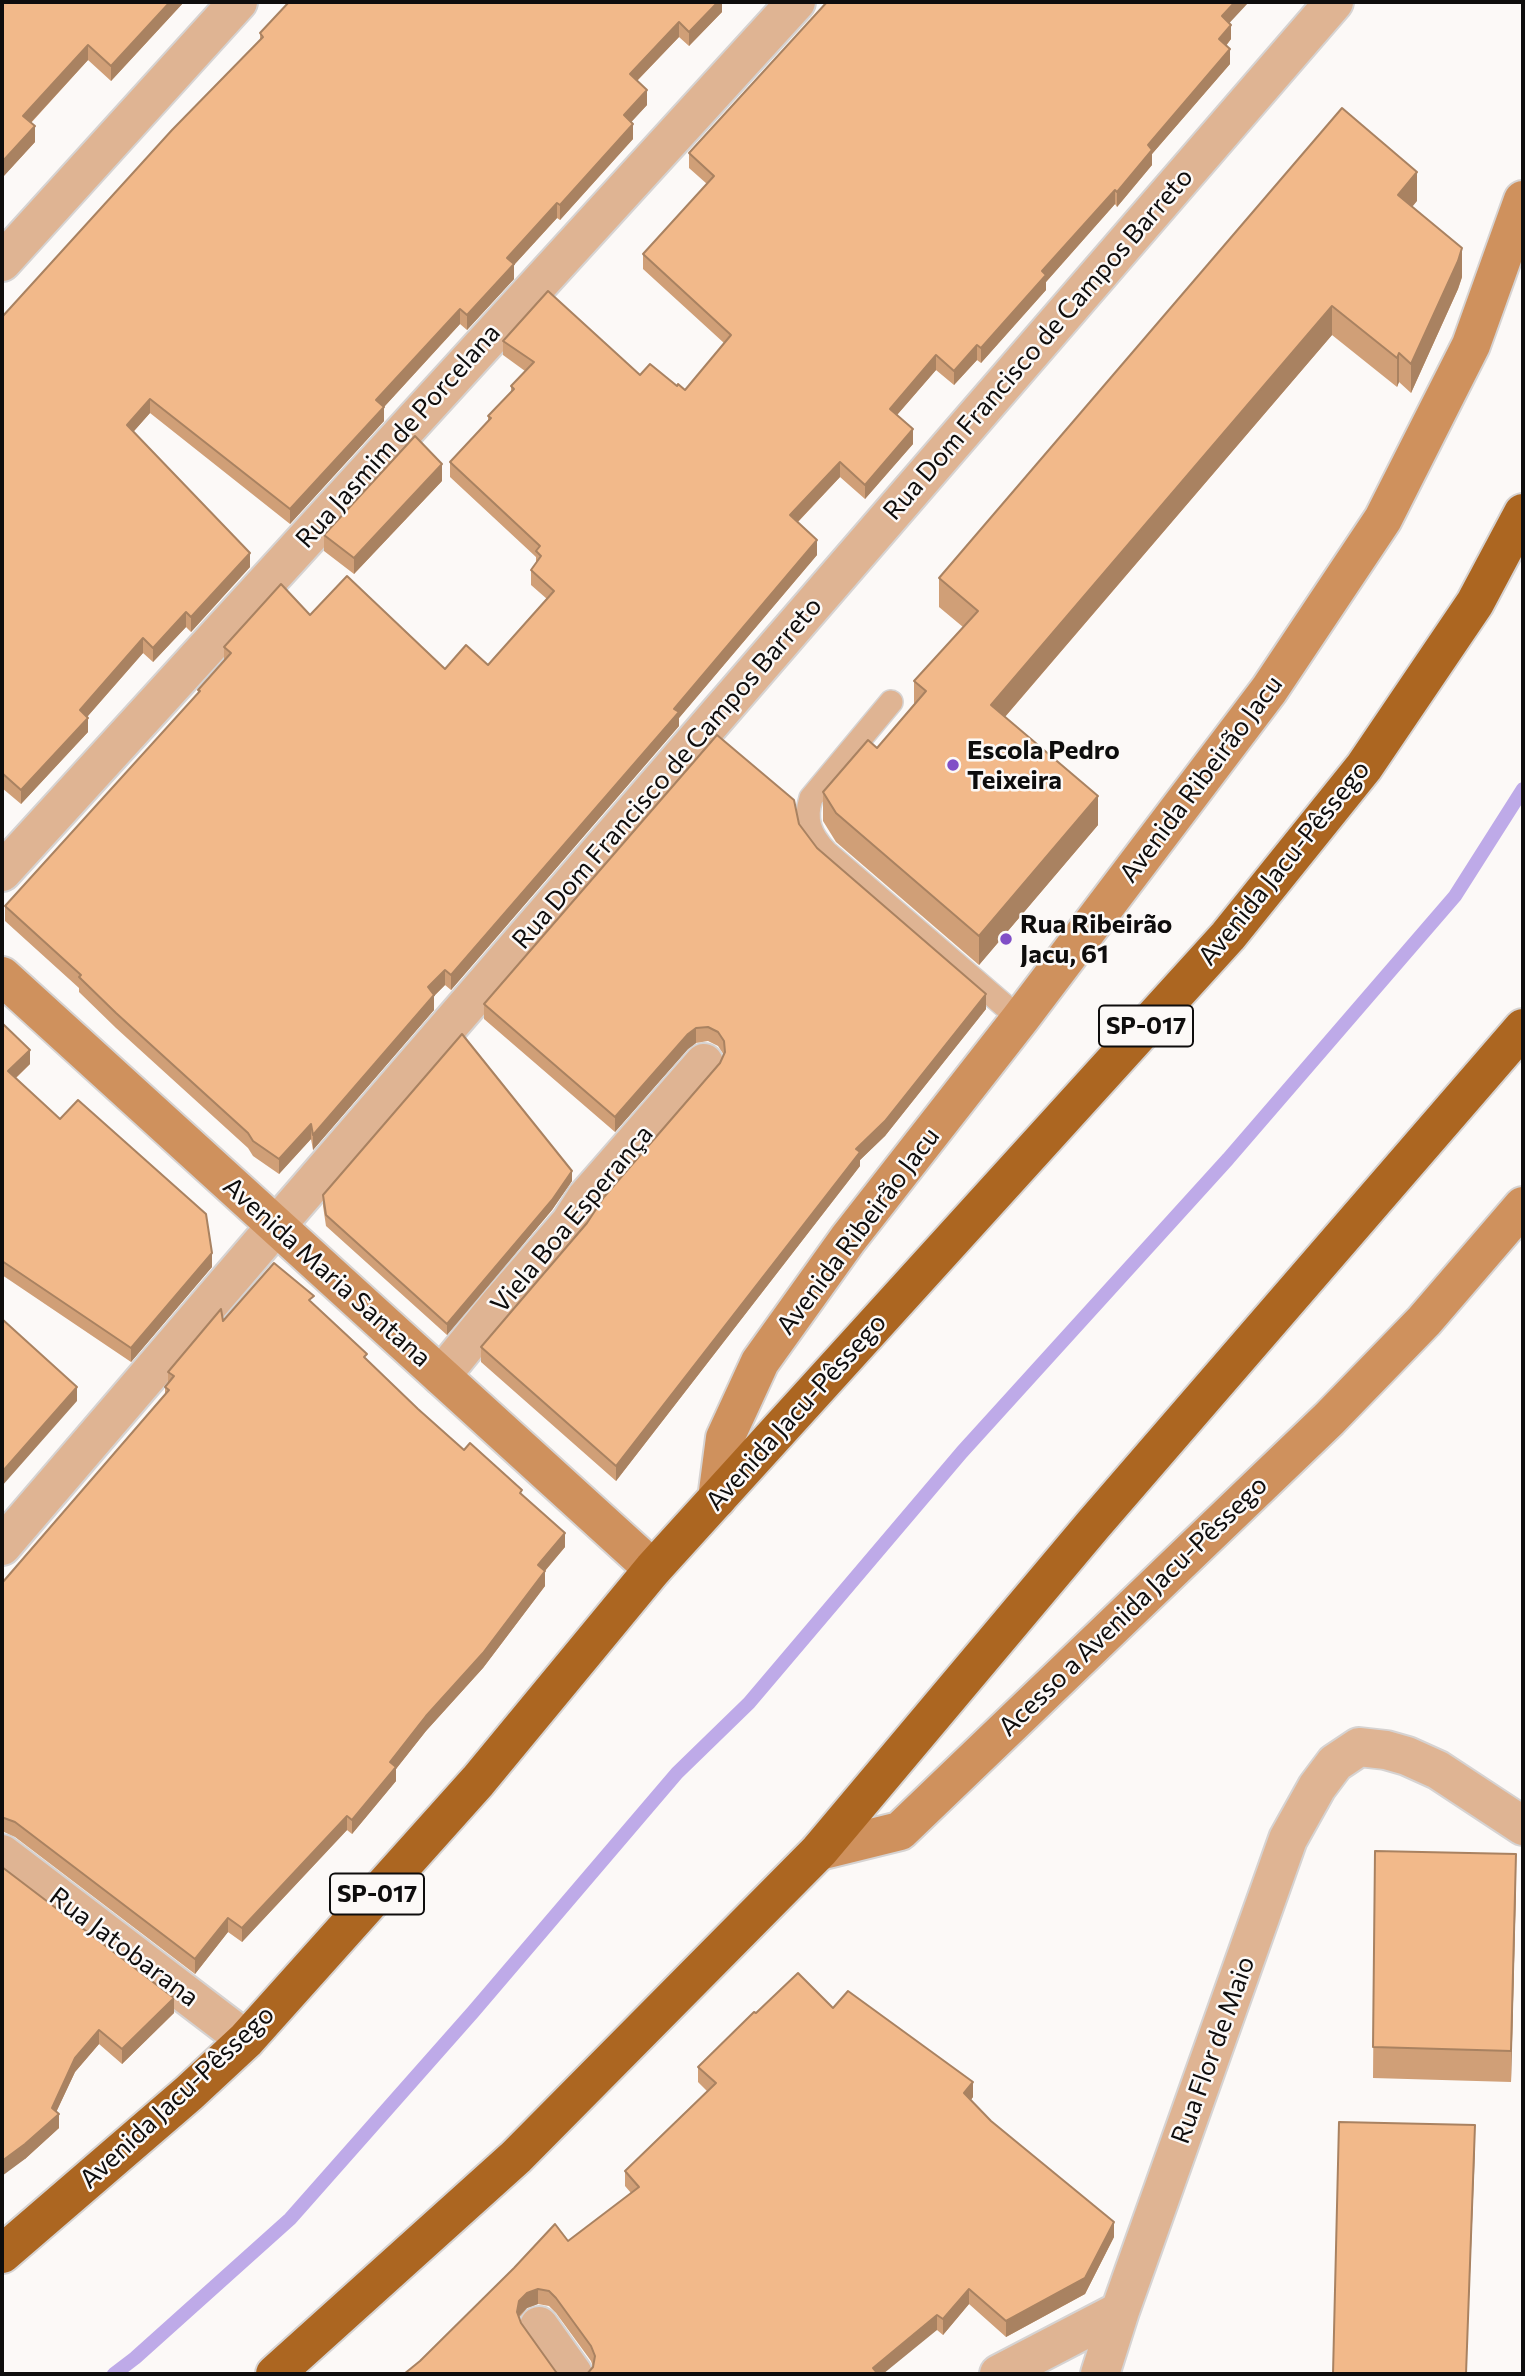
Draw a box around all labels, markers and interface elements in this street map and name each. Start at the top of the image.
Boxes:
street label: Rua Dom Francisco de Campos Barreto [877,162,1199,526]
street label: Rua Jasmim de Porcelana [289,318,507,554]
street label: Rua Dom Francisco de Campos Barreto [506,591,828,955]
street label: Avenida Ribeirão Jacu [1113,669,1289,889]
place label: Escola Pedro Teixeira [967,734,1120,796]
street label: Avenida Jacu-Pêssego [1192,754,1376,972]
marker: Escola Pedro Teixeira [945,757,961,773]
place label: Rua Ribeirão Jacu, 61 [1020,908,1172,970]
marker: Rua Ribeirão Jacu, 61 [998,931,1014,947]
road number: SP-017 [1099,1006,1193,1046]
street label: Viela Boa Esperança [484,1119,660,1319]
street label: Avenida Ribeirão Jacu [770,1121,946,1341]
street label: Avenida Maria Santana [217,1170,437,1374]
street label: Avenida Jacu-Pêssego [699,1307,893,1517]
street label: Acesso a Avenida Jacu-Pêssego [992,1469,1274,1743]
road number: SP-017 [330,1873,424,1914]
street label: Rua Jatobarana [43,1881,205,2013]
street label: Rua Flor de Maio [1165,1952,1261,2148]
street label: Avenida Jacu-Pêssego [73,1999,281,2195]

